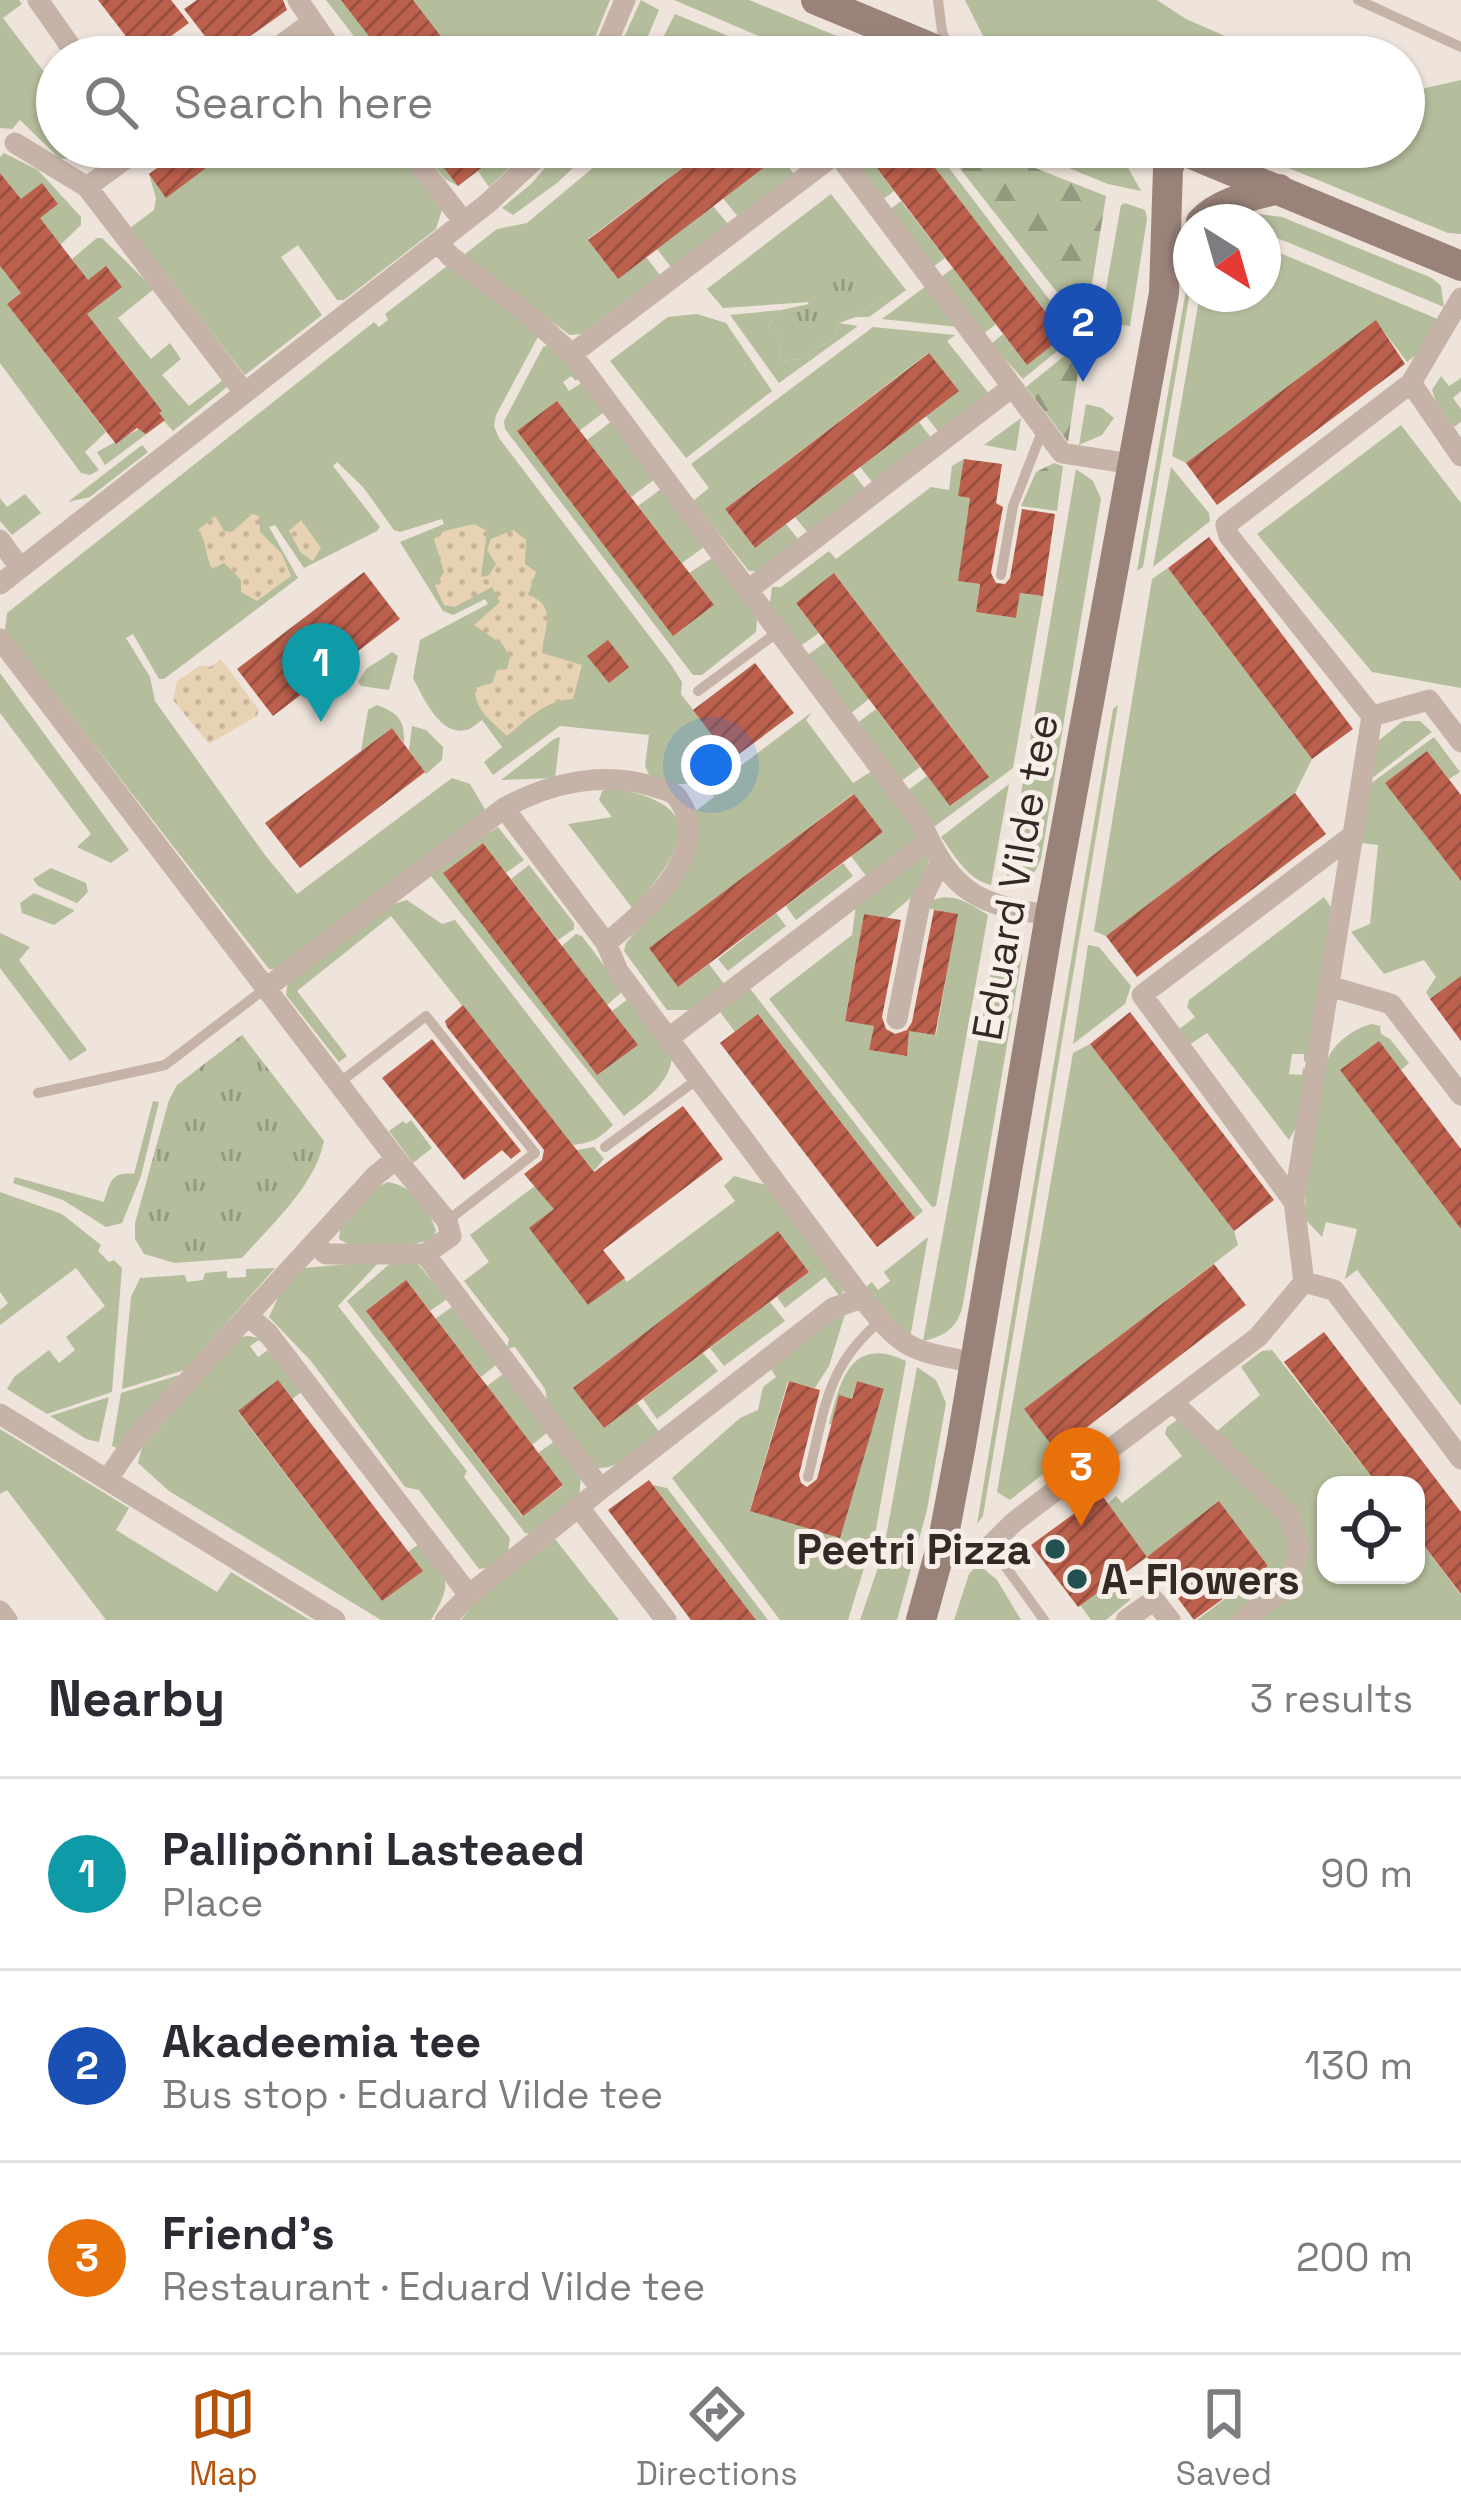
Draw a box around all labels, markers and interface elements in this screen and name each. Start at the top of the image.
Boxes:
search box [36,36,1425,168]
icon: search [78,69,144,135]
text: Search here [174,74,433,131]
north arrow [1173,204,1281,312]
pin: 2 [1044,283,1122,382]
pin: 1 [282,623,360,722]
street label: Eduard Vilde tee [960,710,1070,1044]
your location [681,735,741,795]
pin: 3 [1042,1427,1120,1526]
map controls [1317,1476,1425,1584]
button: locate [1317,1476,1425,1584]
place label: Peetri Pizza [796,1523,1031,1576]
marker: Peetri Pizza [1042,1536,1068,1562]
place label: A-Flowers [1101,1553,1300,1606]
marker: A-Flowers [1064,1566,1090,1592]
text: Nearby [48,1666,225,1731]
text: 3 results [1250,1674,1413,1723]
text: Pallipõnni Lasteaed [162,1821,585,1878]
text: 1 [78,1849,96,1898]
text: 90 m [1321,1849,1413,1898]
text: Place [162,1878,263,1927]
text: Akadeemia tee [162,2013,481,2070]
text: 2 [75,2041,99,2090]
text: 130 m [1305,2041,1413,2090]
text: Bus stop · Eduard Vilde tee [162,2070,663,2119]
text: Friend's [162,2205,335,2262]
text: 3 [75,2233,99,2282]
text: 200 m [1296,2233,1413,2282]
text: Restaurant · Eduard Vilde tee [162,2262,705,2311]
tab: Map [189,2381,258,2495]
tab: Directions [636,2381,798,2495]
tab: Saved [1176,2381,1272,2495]

